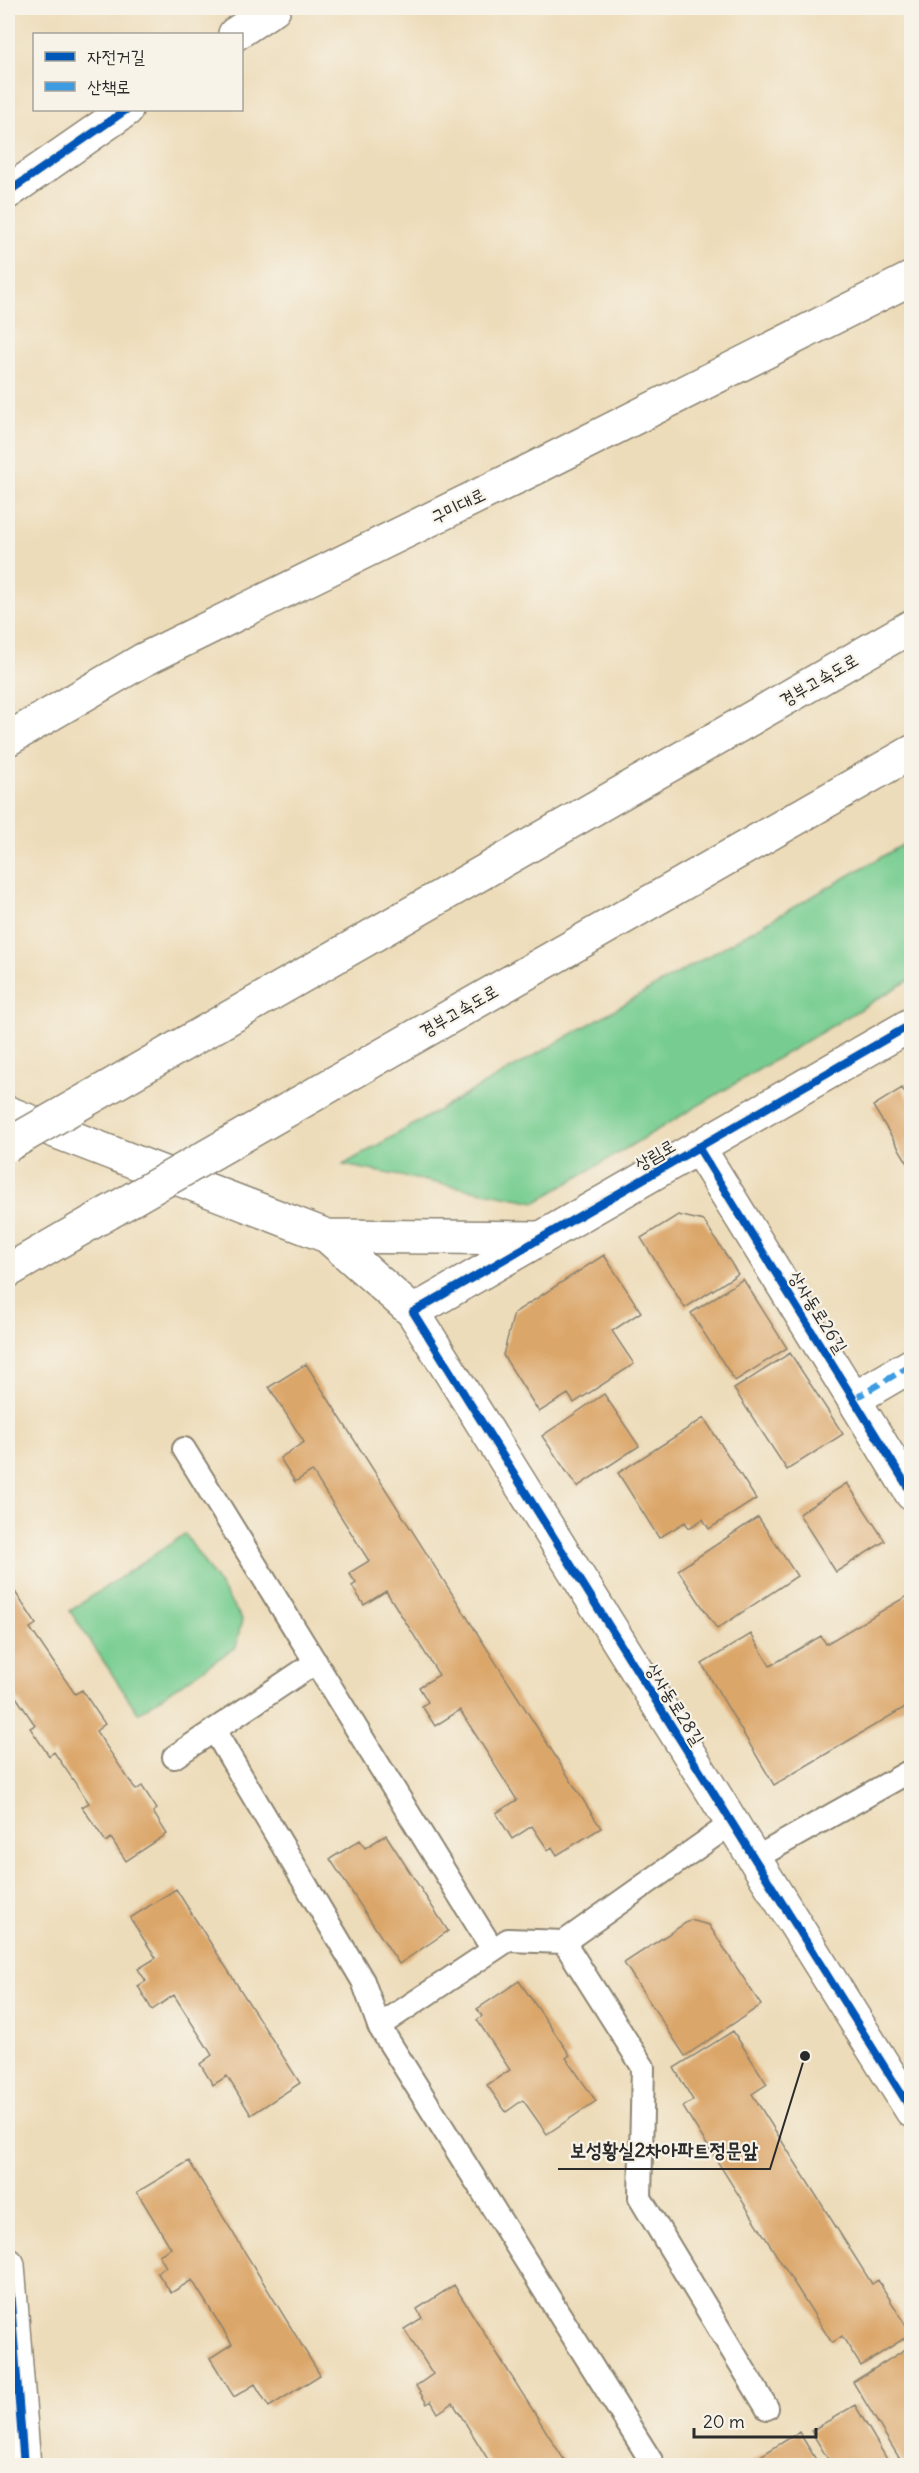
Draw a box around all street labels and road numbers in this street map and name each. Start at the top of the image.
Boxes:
street label: 구미대로 [427,483,489,529]
street label: 경부고속도로 [775,648,862,711]
street label: 경부고속도로 [415,979,502,1042]
street label: 상림로 [630,1134,679,1175]
street label: 상사동로26길 [784,1266,853,1358]
street label: 상사동로28길 [641,1658,710,1750]

